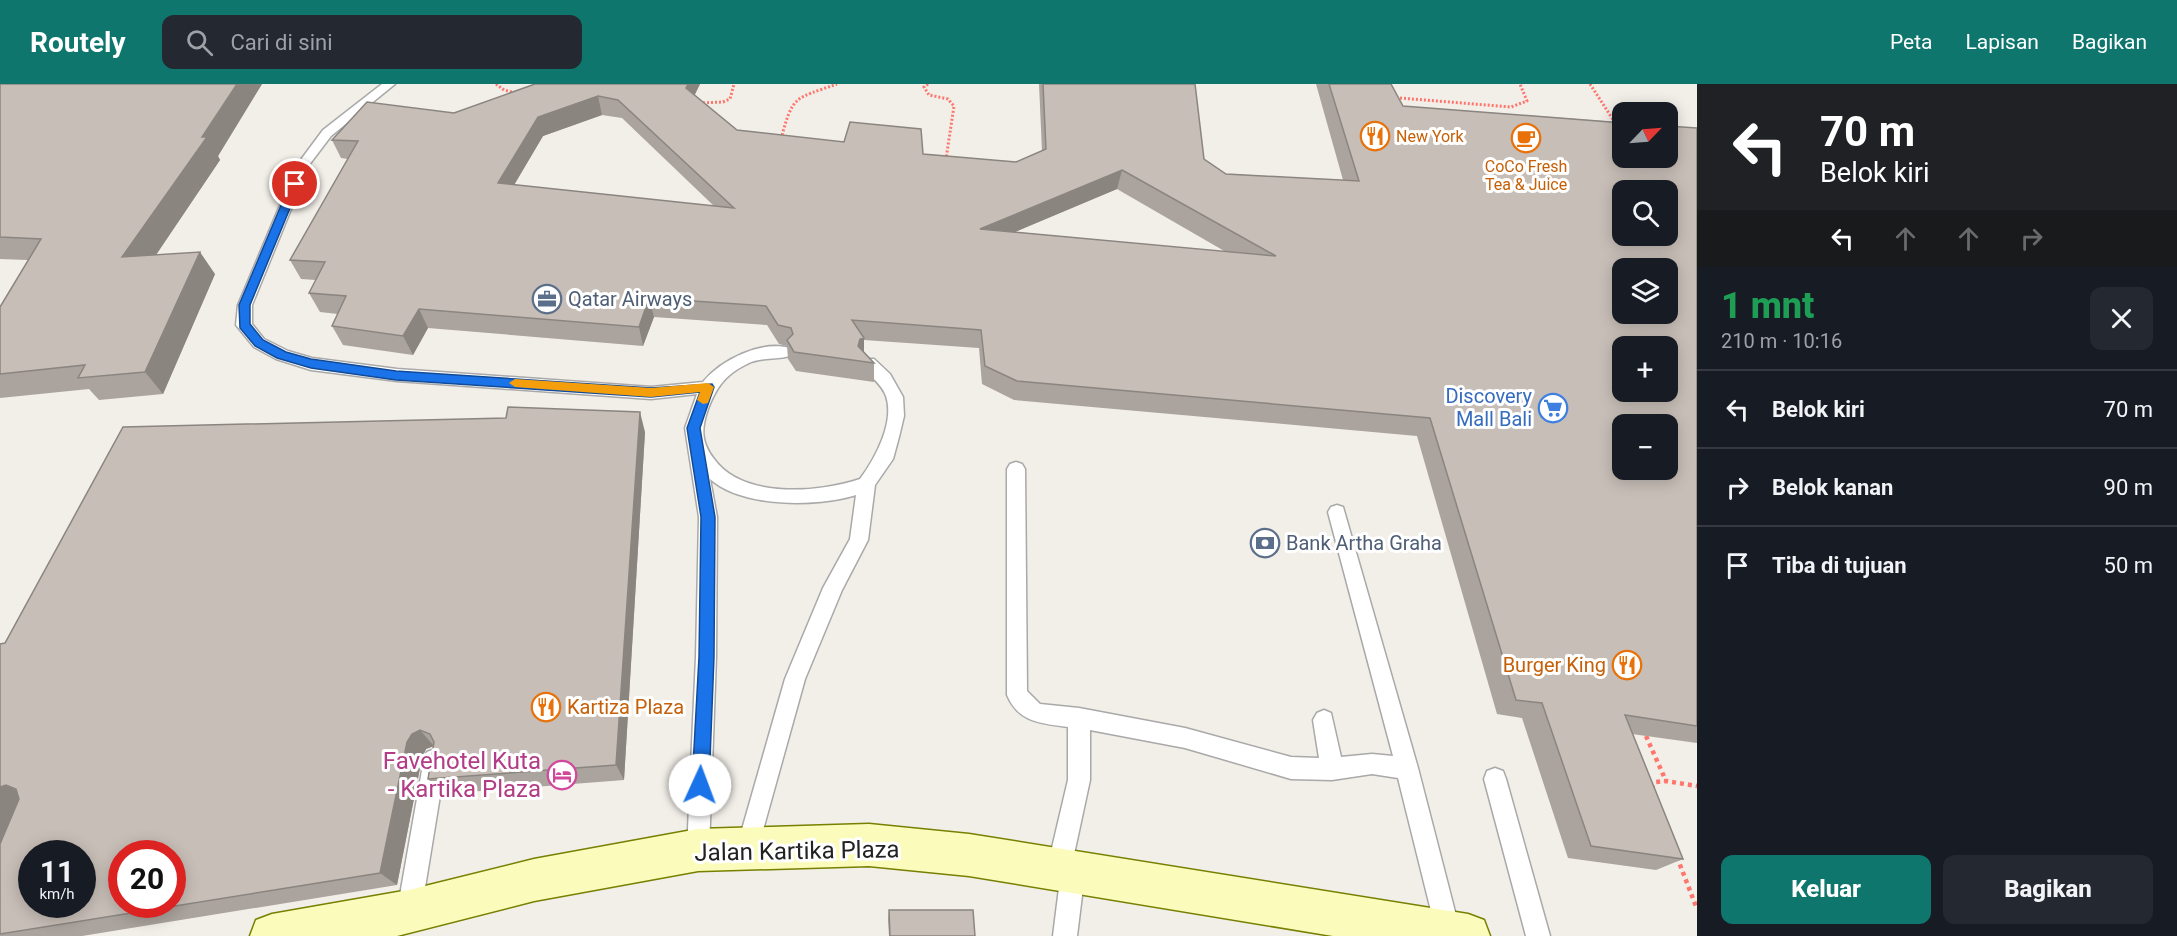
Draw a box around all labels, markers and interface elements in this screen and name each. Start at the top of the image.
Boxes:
search box [162,15,582,69]
text: Routely [30,26,126,59]
icon: search [183,26,216,59]
text: Cari di sini [231,30,333,55]
text: Peta [1890,30,1932,54]
text: Lapisan [1965,30,2039,54]
text: Bagikan [2072,30,2147,54]
north arrow [1612,102,1678,168]
map controls [1612,102,1678,480]
text: 70 m [1820,107,1915,156]
icon: left [1721,108,1799,186]
restaurant icon: New York [1359,120,1391,152]
cafe icon: CoCo Fresh Tea & Juice [1510,122,1542,154]
place label: New York [1396,127,1465,146]
place label: CoCo Fresh Tea & Juice [1485,157,1567,194]
text: Belok kiri [1820,157,1929,189]
pin [269,158,320,209]
icon: arrive [278,167,311,200]
button: search [1612,180,1678,246]
icon: left [1826,222,1859,255]
icon: ahead [1889,222,1922,255]
icon: ahead [1952,222,1985,255]
icon: right [2015,222,2048,255]
button: layers [1612,258,1678,324]
office icon: Qatar Airways [531,283,563,315]
text: 1 mnt [1721,285,1814,327]
place label: Qatar Airways [568,287,692,311]
button: close [2090,287,2153,350]
text: 210 m · 10:16 [1721,329,1842,353]
button: + [1612,336,1678,402]
place label: Discovery Mall Bali [1445,384,1533,431]
supermarket icon: Discovery Mall Bali [1537,392,1569,424]
icon: left [1721,393,1754,426]
text: Belok kiri [1772,397,1865,422]
text: 70 m [2104,397,2153,422]
button: − [1612,414,1678,480]
icon: right [1721,471,1754,504]
text: Belok kanan [1772,475,1893,500]
text: 90 m [2104,475,2153,500]
bank icon: Bank Artha Graha [1249,527,1281,559]
place label: Bank Artha Graha [1286,531,1442,555]
icon: arrive [1721,549,1754,582]
text: Tiba di tujuan [1772,553,1907,578]
text: 50 m [2104,553,2153,578]
restaurant icon: Burger King [1611,649,1643,681]
place label: Burger King [1503,653,1606,677]
restaurant icon: Kartiza Plaza [530,691,562,723]
place label: Kartiza Plaza [567,695,684,719]
place label: Favehotel Kuta - Kartika Plaza [383,747,541,803]
position arrow [668,753,732,817]
hotel icon: Favehotel Kuta - Kartika Plaza [546,759,578,791]
street label: Jalan Kartika Plaza [694,835,900,867]
speed limit sign: 20 [108,840,186,918]
text: 11 [40,854,74,889]
button: Keluar [1721,855,1931,924]
button: Bagikan [1943,855,2153,924]
text: km/h [39,885,75,903]

